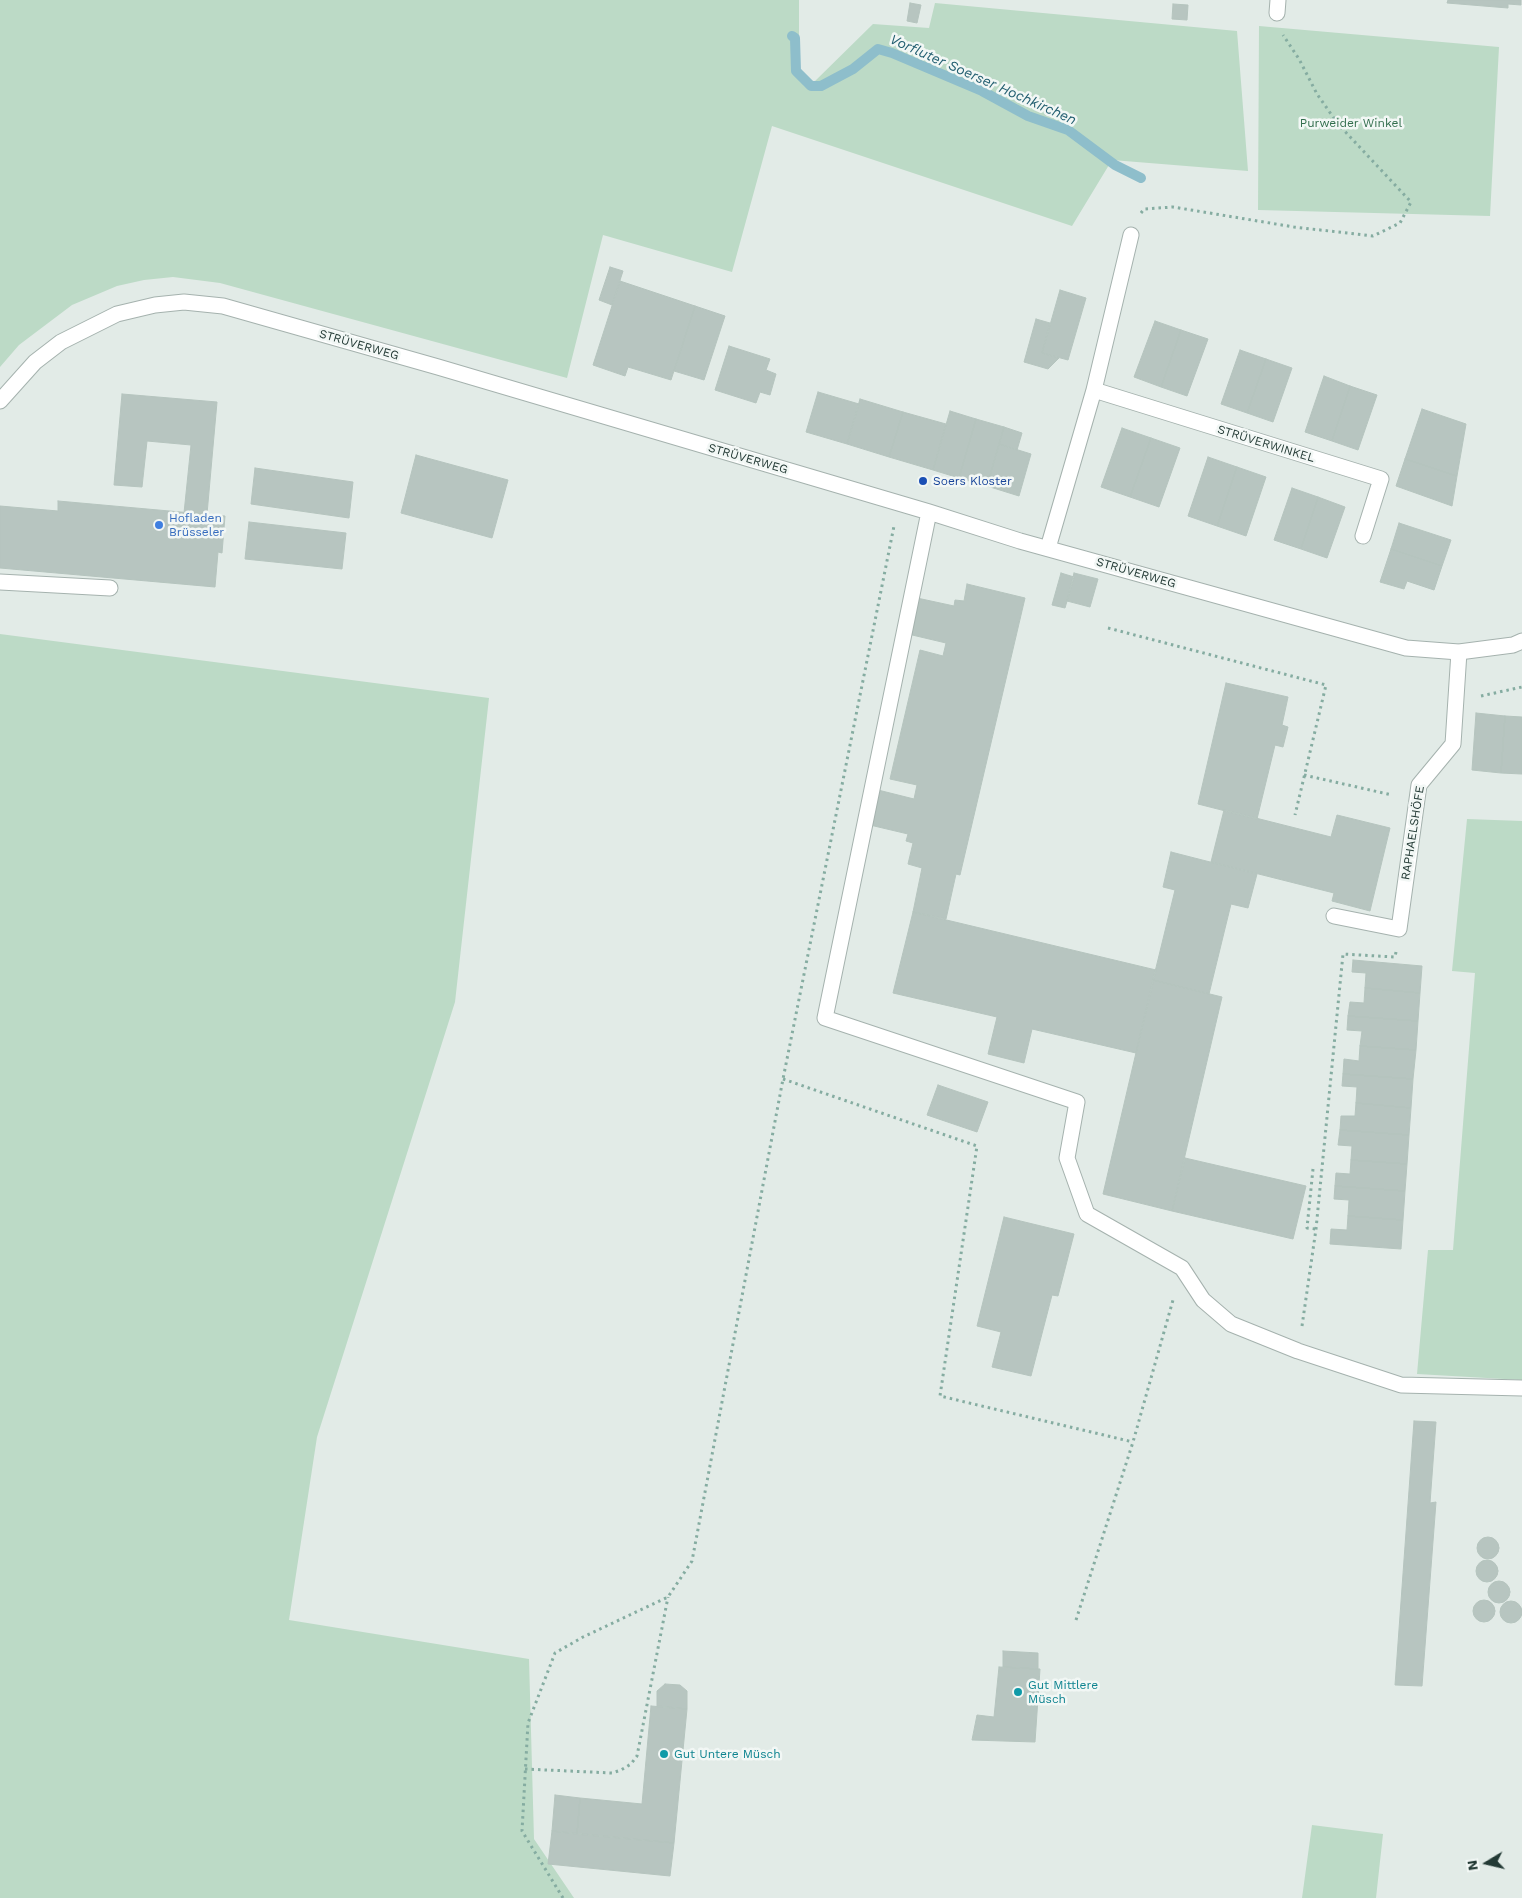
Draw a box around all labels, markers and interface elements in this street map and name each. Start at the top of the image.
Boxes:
water label: Vorfluter Soerser Hochkirchen [887,31,1079,129]
park label: Purweider Winkel [1300,116,1402,130]
street label: STRÜVERWEG [318,327,400,363]
street label: STRÜVERWINKEL [1216,422,1316,466]
street label: STRÜVERWEG [707,441,789,477]
place label: Soers Kloster [933,474,1012,488]
marker: Soers Kloster [917,475,929,487]
place label: Hofladen Brüsseler [169,511,224,539]
marker: Hofladen Brüsseler [153,519,165,531]
street label: STRÜVERWEG [1095,555,1177,591]
street label: RAPHAELSHÖFE [1398,785,1428,881]
place label: Gut Mittlere Müsch [1028,1678,1098,1706]
marker: Gut Mittlere Müsch [1012,1686,1024,1698]
place label: Gut Untere Müsch [674,1747,781,1761]
marker: Gut Untere Müsch [658,1748,670,1760]
north arrow [1462,1838,1512,1888]
text: N [1463,1859,1481,1872]

